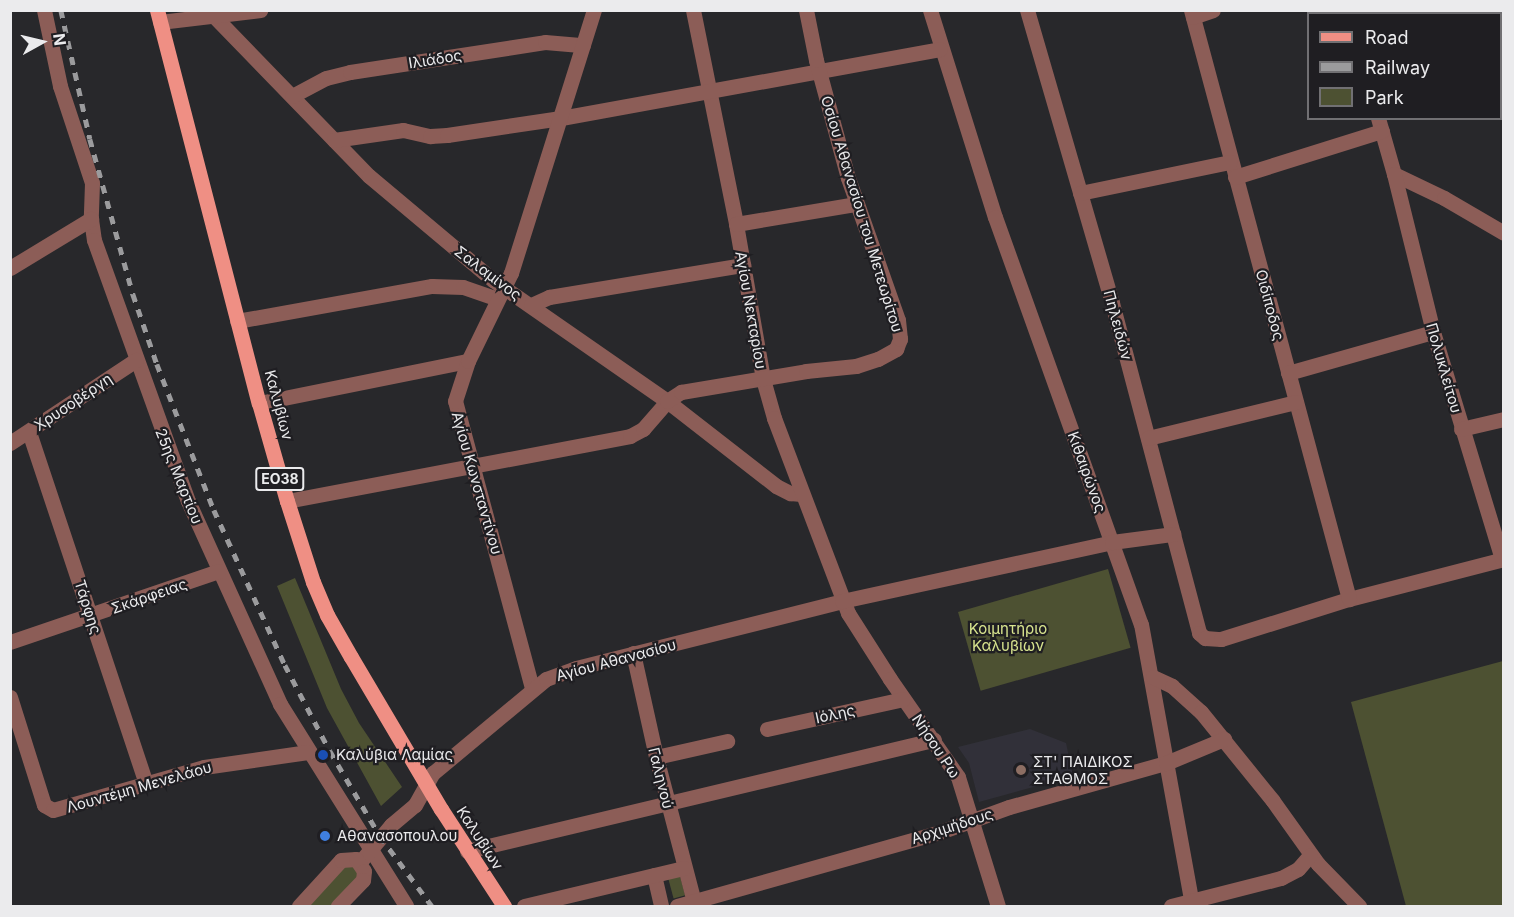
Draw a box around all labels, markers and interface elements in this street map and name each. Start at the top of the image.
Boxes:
north arrow [12,12,72,72]
legend [1307,12,1502,120]
text: Road [1365,27,1408,48]
text: N [49,32,71,47]
street label: Ιλιάδος [407,46,463,72]
text: Railway [1365,57,1430,78]
text: Park [1365,87,1404,108]
street label: Οσίου Αθανασίου του Μετεωρίτου [817,94,907,334]
street label: Σαλαμίνος [451,242,525,304]
street label: Αγίου Νεκταρίου [732,250,770,370]
street label: Οιδίποδος [1252,268,1288,342]
street label: Πηλειδών [1100,288,1136,362]
street label: Πολυκλείτου [1423,321,1465,415]
street label: Καλυβίων [261,368,297,442]
street label: Χρυσοβέργη [31,369,115,435]
street label: Αγίου Κωνσταντίνου [448,410,506,556]
street label: 25ης Μαρτίου [152,426,206,526]
street label: Κιθαιρώνος [1064,429,1110,515]
road number: ΕΟ38 [254,468,306,490]
street label: Σκάρφειας [109,575,189,617]
street label: Τάρφης [71,578,105,636]
park label: Κοιμητήριο Καλυβίων [969,619,1047,654]
street label: Αγίου Αθανασίου [554,635,678,685]
street label: Ιόλης [814,701,856,727]
street label: Νήσου Ρω [908,711,964,781]
marker: Καλύβια Λαμίας [314,746,332,764]
place label: Καλύβια Λαμίας [336,746,453,764]
street label: Γαληνού [645,746,677,810]
place label: ΣΤ' ΠΑΙΔΙΚΟΣ ΣΤΑΘΜΟΣ [1033,752,1133,787]
street label: Λουντέμη Μενελάου [64,758,214,816]
marker: ΣΤ' ΠΑΙΔΙΚΟΣ ΣΤΑΘΜΟΣ [1014,763,1028,777]
street label: Καλυβίων [453,803,507,873]
street label: Αρχιμήδους [909,804,995,848]
place label: Αθανασοπουλου [337,827,457,845]
marker: Αθανασοπουλου [318,829,332,843]

